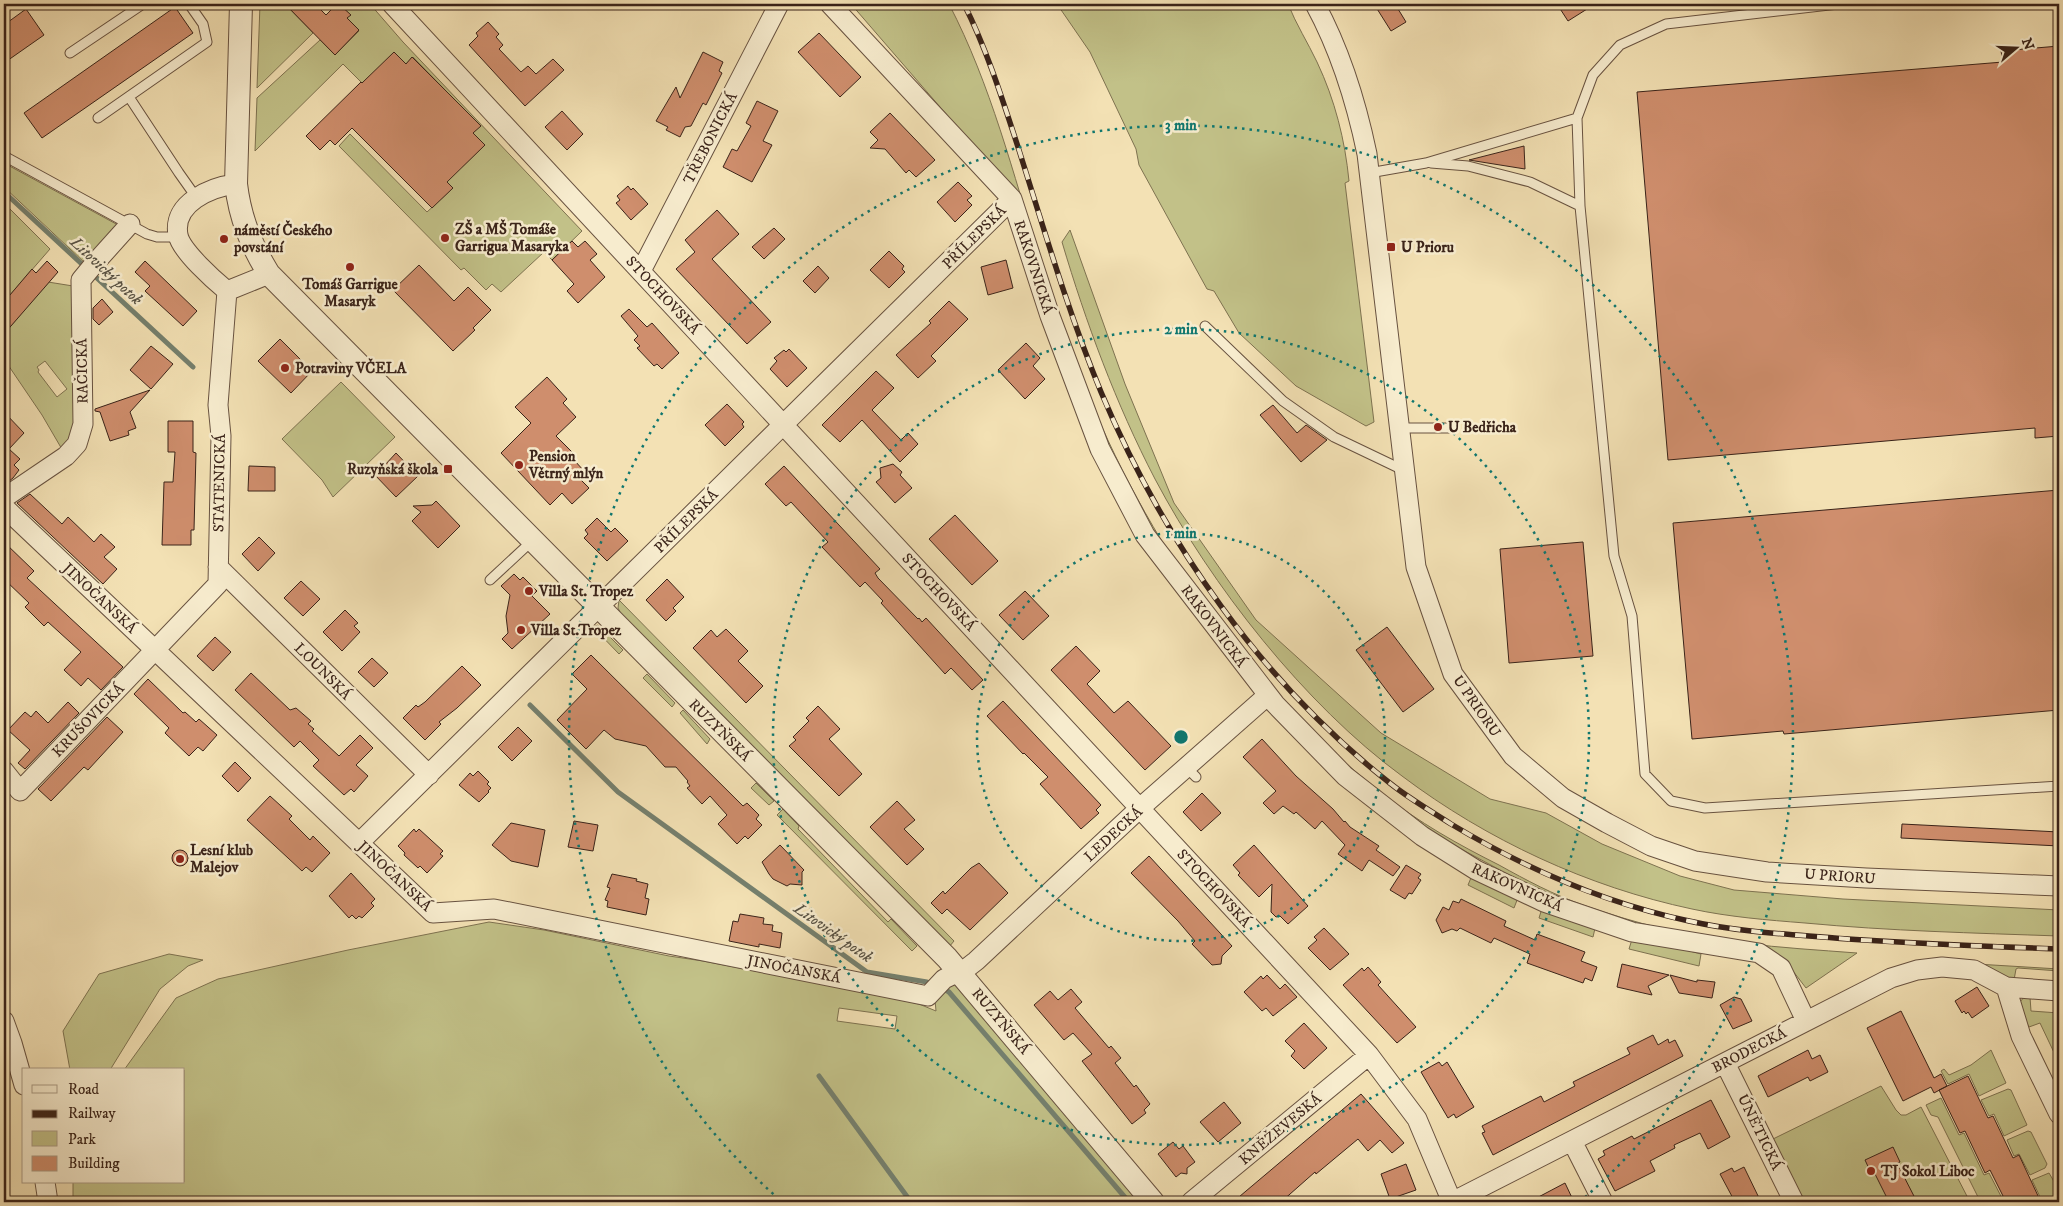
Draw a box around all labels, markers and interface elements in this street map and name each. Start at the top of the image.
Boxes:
north arrow [1990,22,2040,72]
text: N [2017,36,2038,53]
street label: TŘEBONICKÁ [678,88,742,187]
text: 3 min [1165,116,1197,135]
street label: PŘÍLEPSKÁ [938,200,1011,273]
street label: RAKOVNICKÁ [1009,217,1059,317]
place label: ZŠ a MŠ Tomáše Garrigua Masaryka [455,219,569,256]
place label: náměstí Českého povstání [233,220,333,257]
water label: Litovický potok [65,231,147,310]
marker: ZŠ a MŠ Tomáše Garrigua Masaryka [439,232,451,244]
marker: náměstí Českého povstání [218,233,230,245]
place label: U Prioru [1401,238,1455,257]
marker: U Prioru [1385,241,1397,253]
street label: STOCHOVSKÁ [622,252,705,339]
marker: Tomáš Garrigue Masaryk [344,261,356,273]
place label: Tomáš Garrigue Masaryk [301,275,399,311]
text: 2 min [1164,320,1198,339]
street label: RAČICKÁ [71,338,93,404]
place label: Potraviny VČELA [295,358,407,378]
marker: Potraviny VČELA [279,362,291,374]
place label: U Bedřicha [1448,418,1517,437]
marker: U Bedřicha [1432,421,1444,433]
street label: STATENICKÁ [208,433,230,532]
place label: Pension Větrný mlýn [528,447,604,483]
marker: Pension Větrný mlýn [513,459,525,471]
place label: Ruzyňská škola [347,460,439,479]
marker: Ruzyňská škola [442,463,454,475]
street label: PŘÍLEPSKÁ [650,484,723,557]
text: 1 min [1165,524,1197,543]
street label: STOCHOVSKÁ [898,549,981,636]
street label: JINOČANSKÁ [57,557,142,638]
street label: RAKOVNICKÁ [1177,581,1252,672]
place label: Villa St. Tropez [538,582,634,601]
marker: Villa St. Tropez [523,585,535,597]
place label: Villa St.Tropez [530,621,622,640]
marker: Villa St.Tropez [515,624,527,636]
street label: LOUNSKÁ [290,638,356,704]
street label: U PRIORU [1448,672,1505,741]
street label: KRUŠOVICKÁ [48,678,129,761]
street label: RUZYŇSKÁ [684,694,756,766]
centre of rings [1172,728,1190,746]
street label: LEDECKÁ [1079,801,1147,866]
street label: JINOČANSKÁ [352,835,437,916]
place label: Lesní klub Malejov [190,841,253,877]
street label: STOCHOVSKÁ [1173,845,1256,932]
marker: Lesní klub Malejov [174,853,186,865]
street label: RAKOVNICKÁ [1468,858,1566,916]
street label: U PRIORU [1804,865,1877,888]
water label: Litovický potok [789,898,877,967]
street label: JINOČANSKÁ [744,950,843,988]
street label: RUZYŇSKÁ [967,984,1035,1059]
street label: BRODECKÁ [1708,1022,1790,1077]
legend [22,1068,185,1184]
text: Road [68,1080,100,1099]
street label: KNĚŽEVESKÁ [1235,1088,1326,1169]
street label: ÚNĚTICKÁ [1733,1091,1787,1174]
text: Railway [68,1104,116,1123]
text: Park [68,1130,97,1149]
text: Building [68,1154,120,1173]
place label: TJ Sokol Liboc [1880,1162,1975,1181]
marker: TJ Sokol Liboc [1865,1165,1877,1177]

